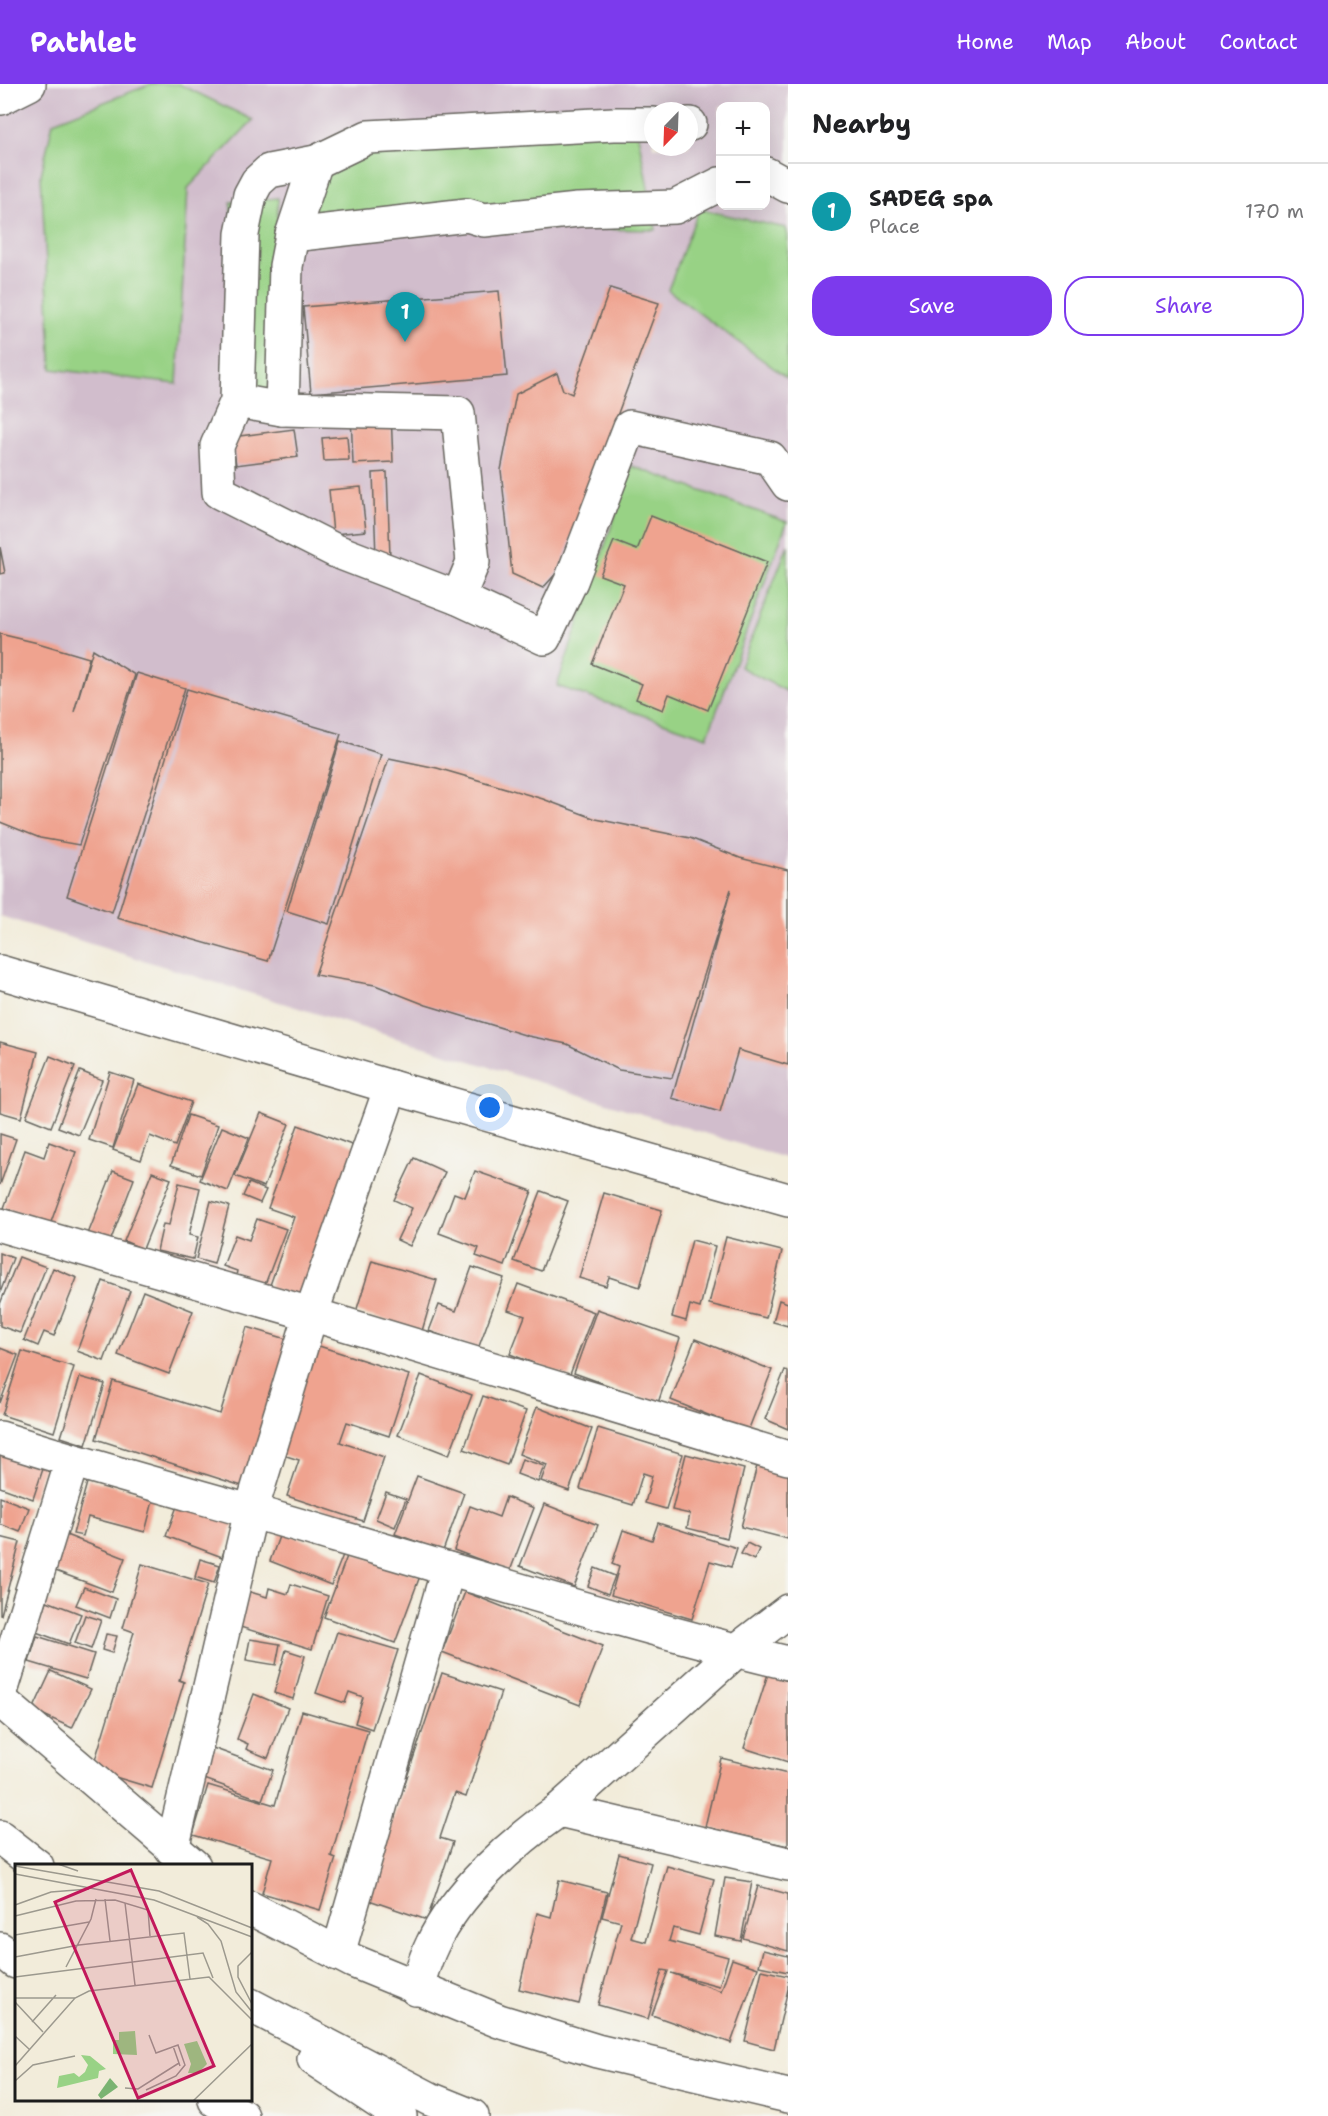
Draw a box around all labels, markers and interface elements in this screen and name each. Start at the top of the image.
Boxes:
text: Pathlet [30,23,137,61]
text: Home [956,28,1014,56]
text: Map [1047,28,1092,56]
text: About [1125,28,1186,56]
text: Contact [1219,28,1298,56]
north arrow [644,102,698,156]
map controls [716,102,770,210]
button: + [716,102,770,156]
text: Nearby [812,106,911,141]
button: − [716,156,770,210]
text: SADEG spa [869,184,993,213]
text: 1 [827,198,836,224]
text: 170 m [1245,198,1304,224]
text: Place [869,213,920,239]
button: Save [812,276,1052,336]
button: Share [1064,276,1304,336]
pin: 1 [386,292,424,342]
your location [475,1093,504,1122]
inset map [15,1864,252,2101]

